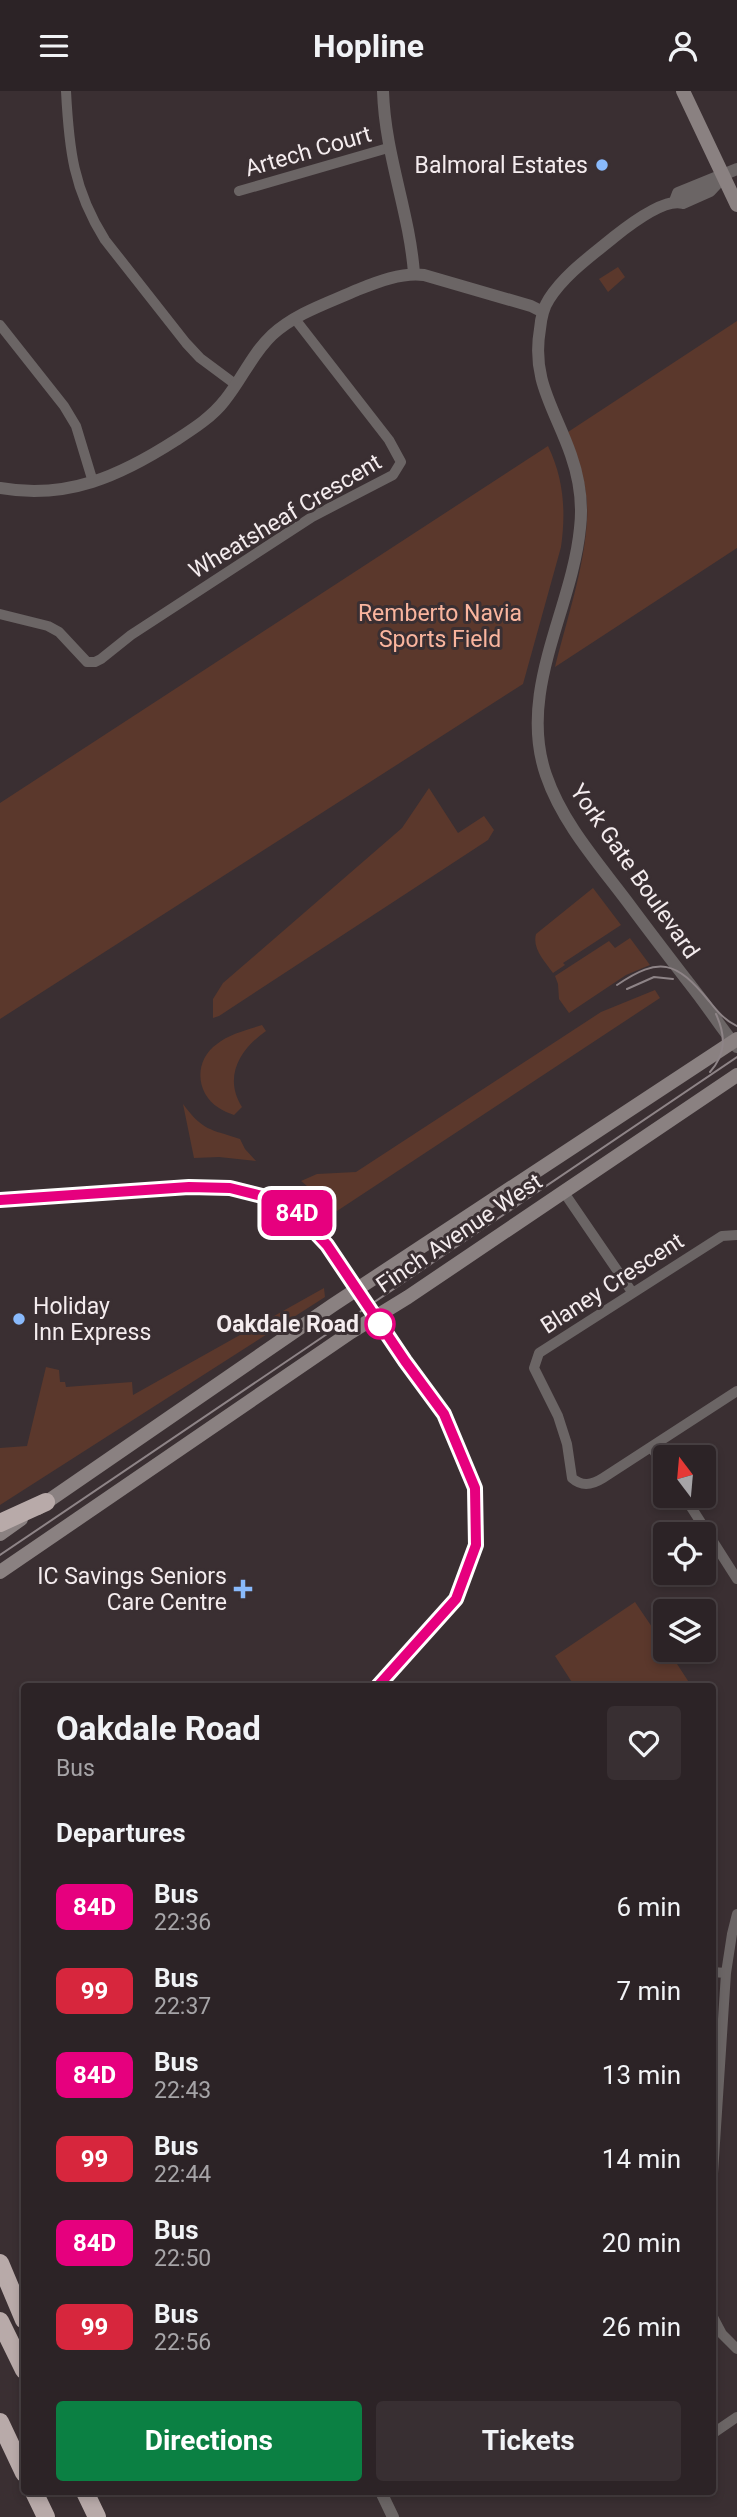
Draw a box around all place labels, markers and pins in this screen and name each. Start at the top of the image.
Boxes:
place label: Balmoral Estates [415,152,588,179]
marker: Balmoral Estates [594,157,610,173]
place label: Holiday Inn Express [33,1293,151,1346]
marker: Oakdale Road [365,1309,395,1339]
marker: Holiday Inn Express [11,1311,27,1327]
place label: Oakdale Road [216,1311,359,1338]
place label: IC Savings Seniors Care Centre [37,1563,227,1616]
marker: IC Savings Seniors Care Centre [233,1579,253,1599]

